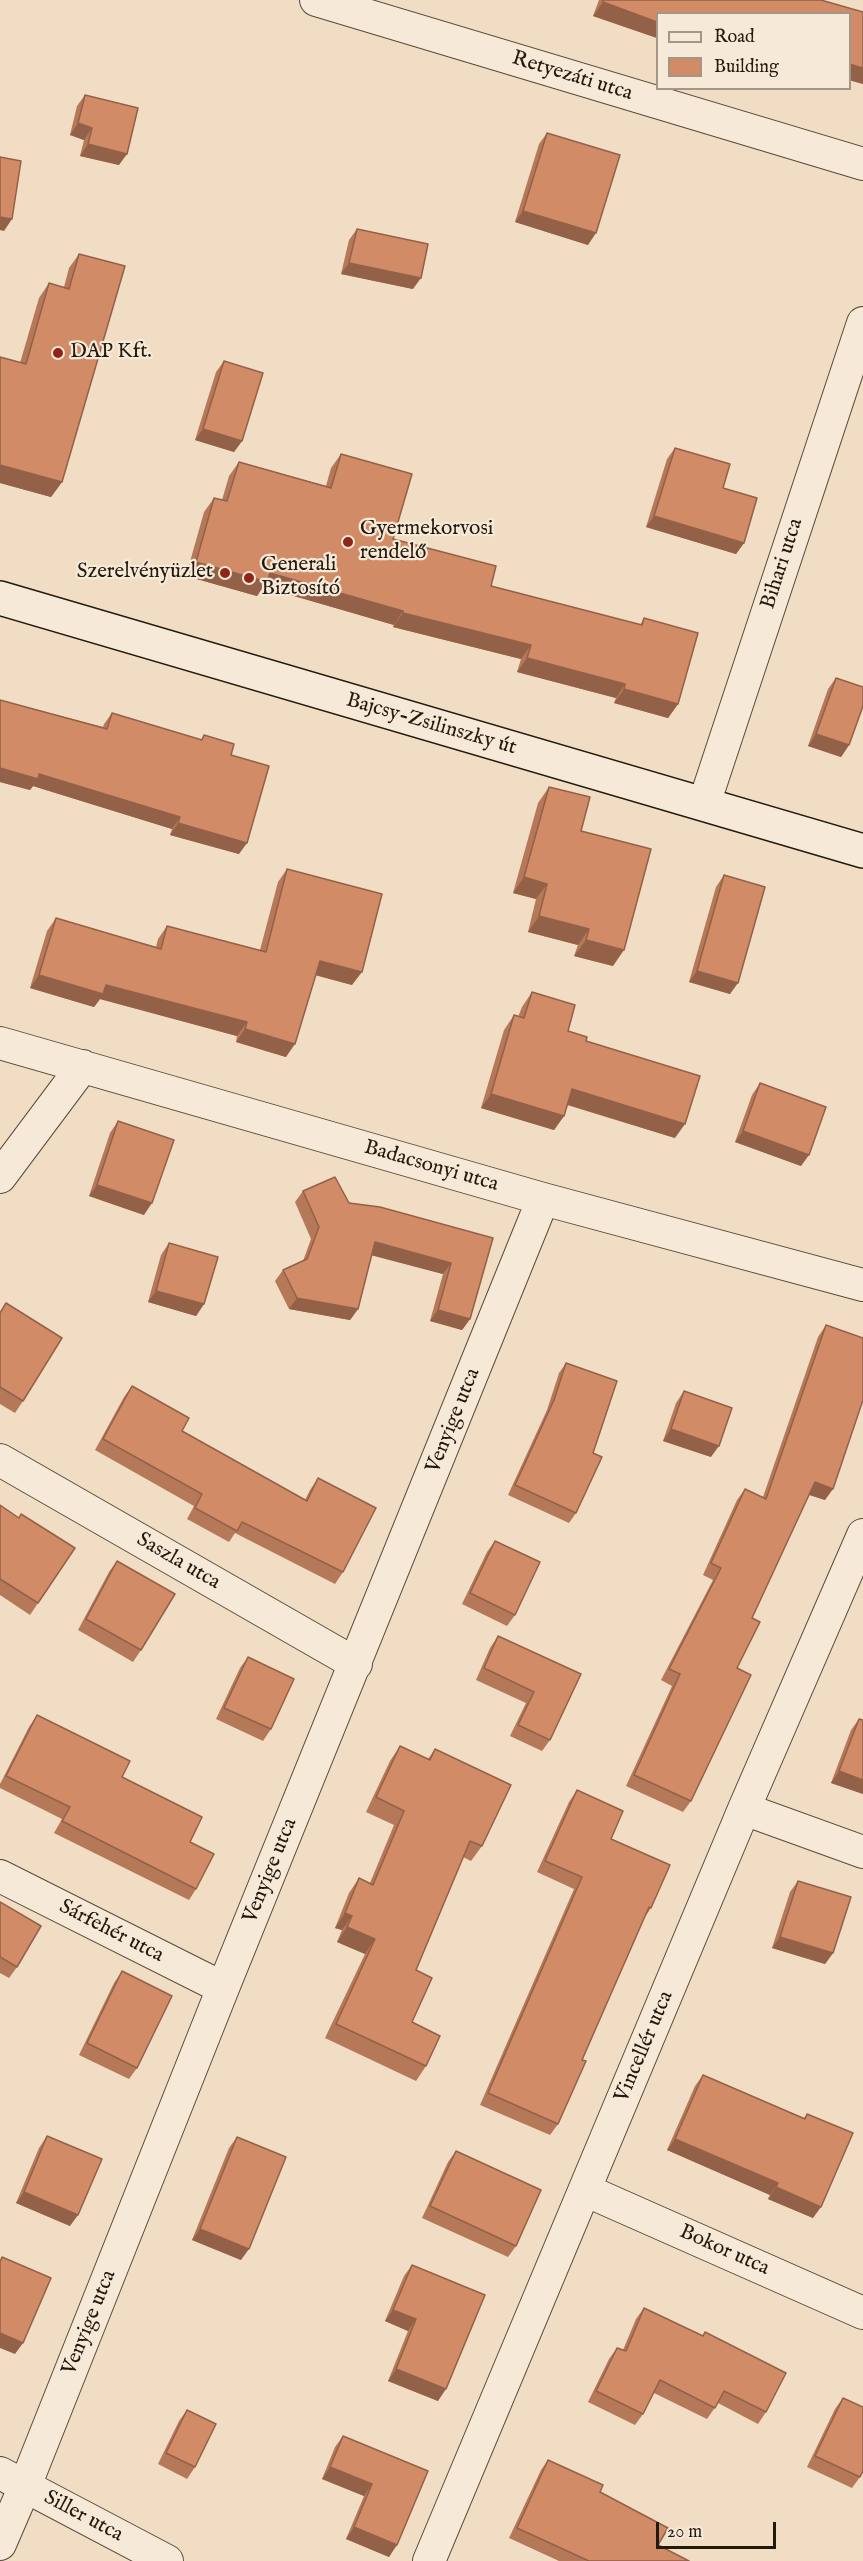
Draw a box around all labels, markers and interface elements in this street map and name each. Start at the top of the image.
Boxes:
legend [656,12,851,90]
text: Road [714,26,755,49]
street label: Retyezáti utca [509,47,635,107]
text: Building [714,56,779,79]
place label: DAP Kft. [70,340,152,366]
marker: DAP Kft. [51,346,65,360]
street label: Bihari utca [757,515,809,613]
place label: Gyermekorvosi rendelő [360,517,493,567]
marker: Gyermekorvosi rendelő [341,535,355,549]
place label: Generali Biztosító [261,553,340,603]
place label: Szerelvényüzlet [77,560,213,586]
marker: Szerelvényüzlet [218,566,232,580]
marker: Generali Biztosító [242,571,256,585]
street label: Bajcsy-Zsilinszky út [343,689,519,761]
street label: Badacsonyi utca [361,1136,501,1198]
street label: Venyige utca [422,1365,486,1477]
street label: Saszla utca [132,1528,224,1596]
street label: Venyige utca [239,1815,303,1927]
street label: Sárfehér utca [55,1895,167,1969]
street label: Vincellér utca [610,1987,680,2107]
street label: Bokor utca [675,2220,773,2282]
street label: Venyige utca [58,2267,122,2379]
street label: Siller utca [39,2486,127,2548]
scale bar [659,2510,779,2548]
text: 20 m [667,2521,702,2544]

